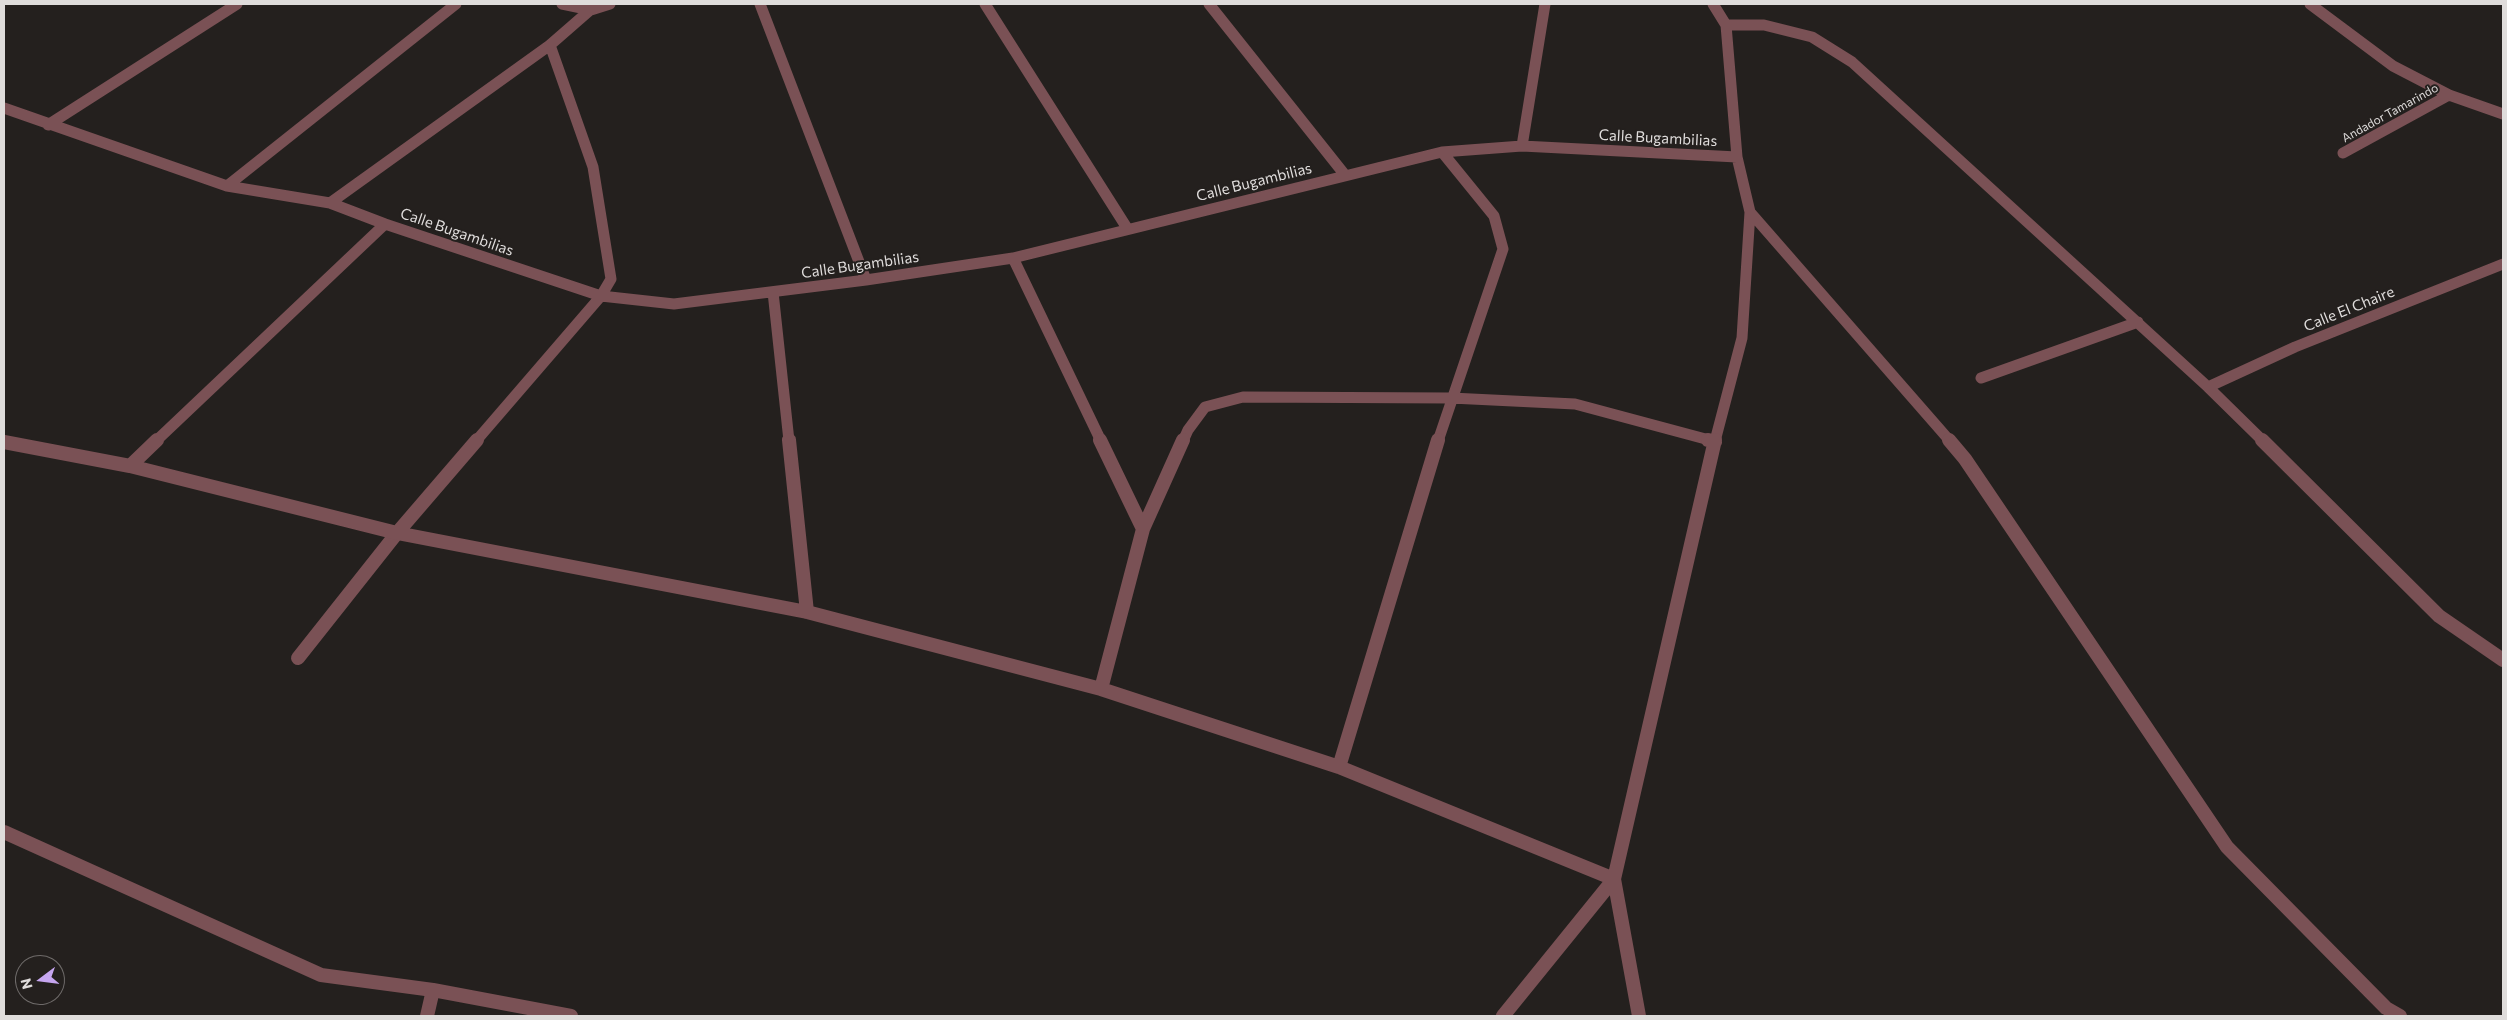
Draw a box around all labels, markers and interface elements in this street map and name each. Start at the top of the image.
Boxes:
street label: Andador Tamarindo [2339,81,2441,145]
street label: Calle Bugambilias [1598,126,1718,150]
street label: Calle Bugambilias [1194,159,1314,205]
street label: Calle Bugambilias [398,204,516,260]
street label: Calle Bugambilias [800,248,920,282]
street label: Calle El Chaire [2301,283,2397,335]
north arrow [15,955,65,1005]
text: N [16,976,36,991]

